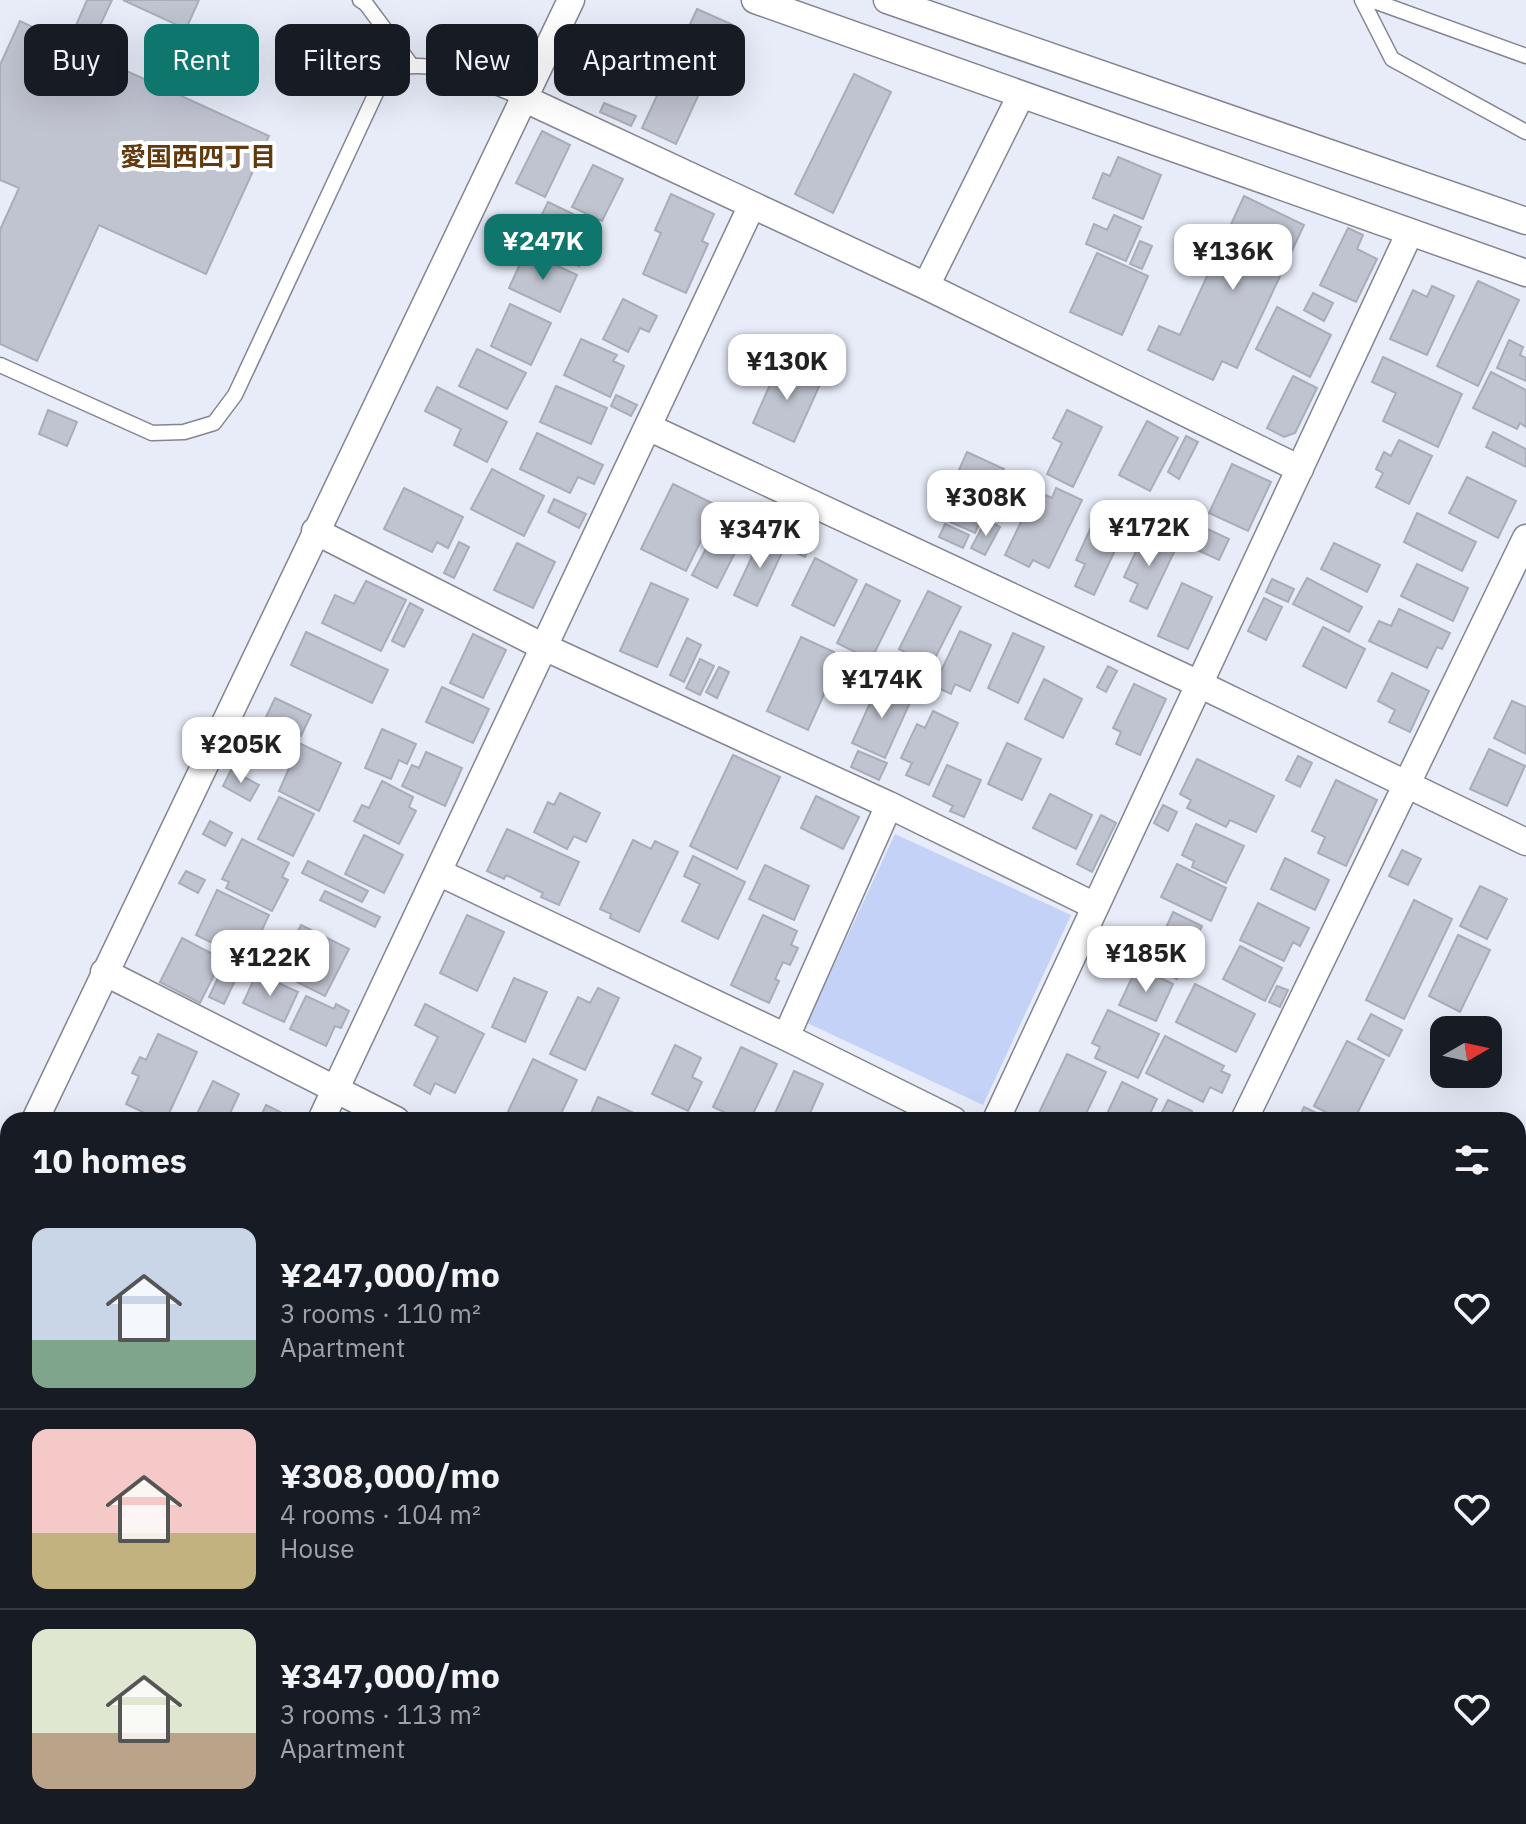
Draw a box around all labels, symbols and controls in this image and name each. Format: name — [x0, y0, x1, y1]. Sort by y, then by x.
chip: Buy — [24, 24, 128, 96]
chip: Rent — [144, 24, 259, 96]
chip: Filters — [275, 24, 410, 96]
chip: New — [426, 24, 538, 96]
chip: Apartment — [554, 24, 745, 96]
district label: 愛国西四丁目 — [120, 139, 276, 173]
pin: ¥247K — [487, 214, 599, 282]
text: ¥247K — [502, 223, 584, 257]
pin: ¥136K — [1177, 224, 1289, 292]
text: ¥136K — [1192, 233, 1274, 267]
pin: ¥130K — [731, 334, 843, 402]
text: ¥130K — [746, 343, 828, 377]
pin: ¥308K — [930, 470, 1042, 538]
text: ¥308K — [945, 479, 1027, 513]
pin: ¥172K — [1093, 500, 1205, 568]
pin: ¥347K — [704, 502, 816, 570]
text: ¥172K — [1108, 509, 1190, 543]
text: ¥347K — [719, 511, 801, 545]
pin: ¥174K — [826, 652, 938, 720]
text: ¥174K — [841, 661, 923, 695]
pin: ¥205K — [185, 717, 297, 785]
text: ¥205K — [200, 726, 282, 760]
pin: ¥185K — [1090, 926, 1202, 994]
pin: ¥122K — [214, 930, 326, 998]
text: ¥185K — [1105, 935, 1187, 969]
text: ¥122K — [229, 939, 311, 973]
north arrow — [1430, 1016, 1502, 1088]
map controls — [1430, 1016, 1502, 1088]
text: 10 homes — [32, 1138, 187, 1182]
icon: filters — [1450, 1138, 1494, 1182]
text: ¥247,000/mo — [280, 1252, 500, 1296]
icon: home — [96, 1260, 192, 1356]
icon: heart — [1450, 1286, 1494, 1330]
text: 3 rooms · 110 m² — [280, 1296, 481, 1330]
text: Apartment — [280, 1330, 405, 1364]
text: ¥308,000/mo — [280, 1453, 500, 1497]
icon: home — [96, 1461, 192, 1557]
icon: heart — [1450, 1487, 1494, 1531]
text: 4 rooms · 104 m² — [280, 1497, 481, 1531]
text: House — [280, 1531, 355, 1565]
text: ¥347,000/mo — [280, 1653, 500, 1697]
icon: home — [96, 1661, 192, 1757]
icon: heart — [1450, 1687, 1494, 1731]
text: 3 rooms · 113 m² — [280, 1697, 481, 1731]
text: Apartment — [280, 1731, 405, 1765]

